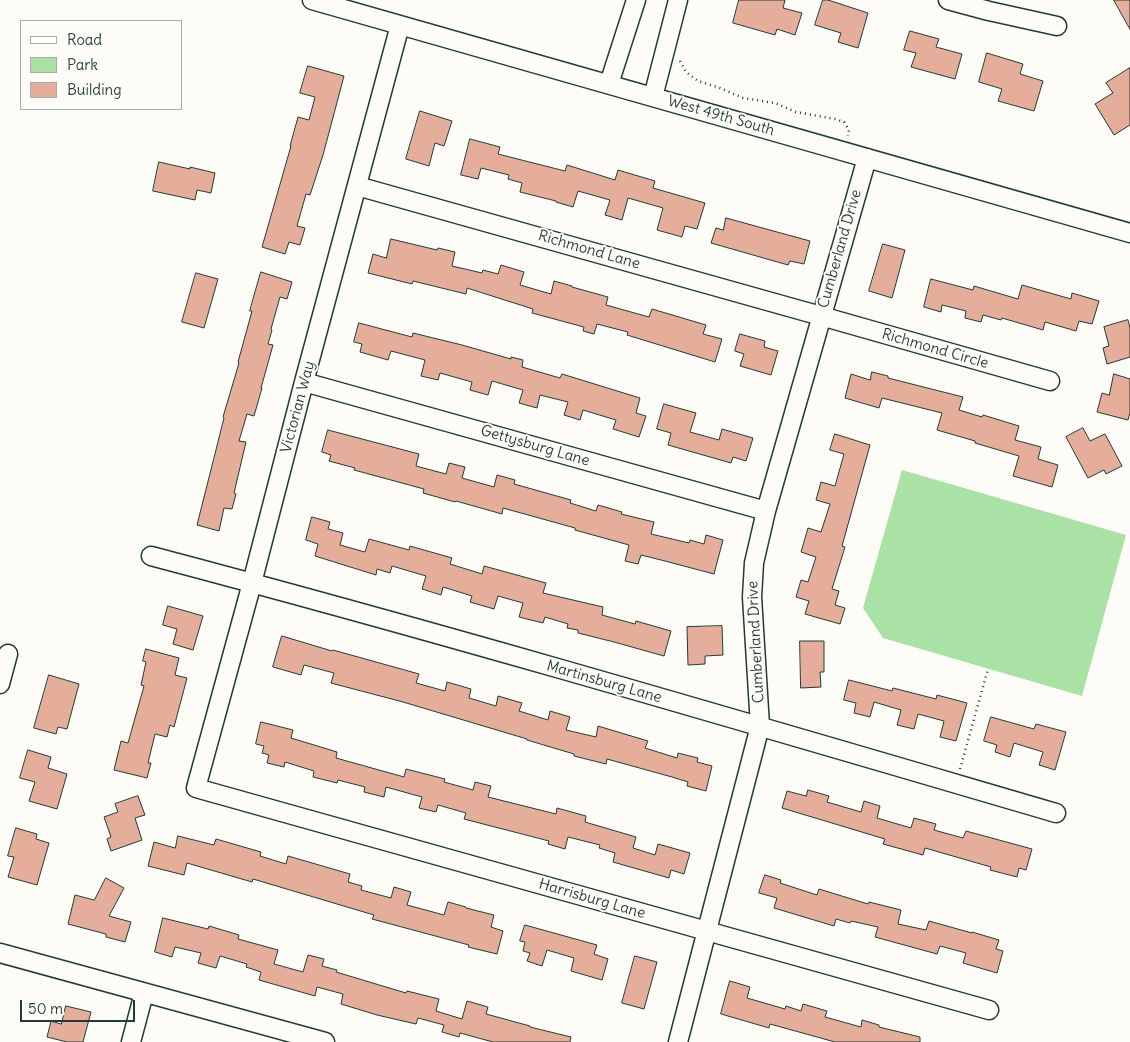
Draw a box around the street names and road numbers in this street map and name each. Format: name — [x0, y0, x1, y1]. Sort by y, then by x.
street label: West 49th South — [665, 92, 777, 140]
street label: Cumberland Drive — [814, 188, 866, 310]
street label: Richmond Lane — [536, 227, 642, 273]
street label: Richmond Circle — [880, 325, 990, 373]
street label: Victorian Way — [277, 359, 319, 455]
street label: Gettysburg Lane — [478, 422, 592, 470]
street label: Cumberland Drive — [744, 580, 768, 704]
street label: Martinsburg Lane — [544, 657, 664, 707]
street label: Harrisburg Lane — [537, 875, 647, 923]

